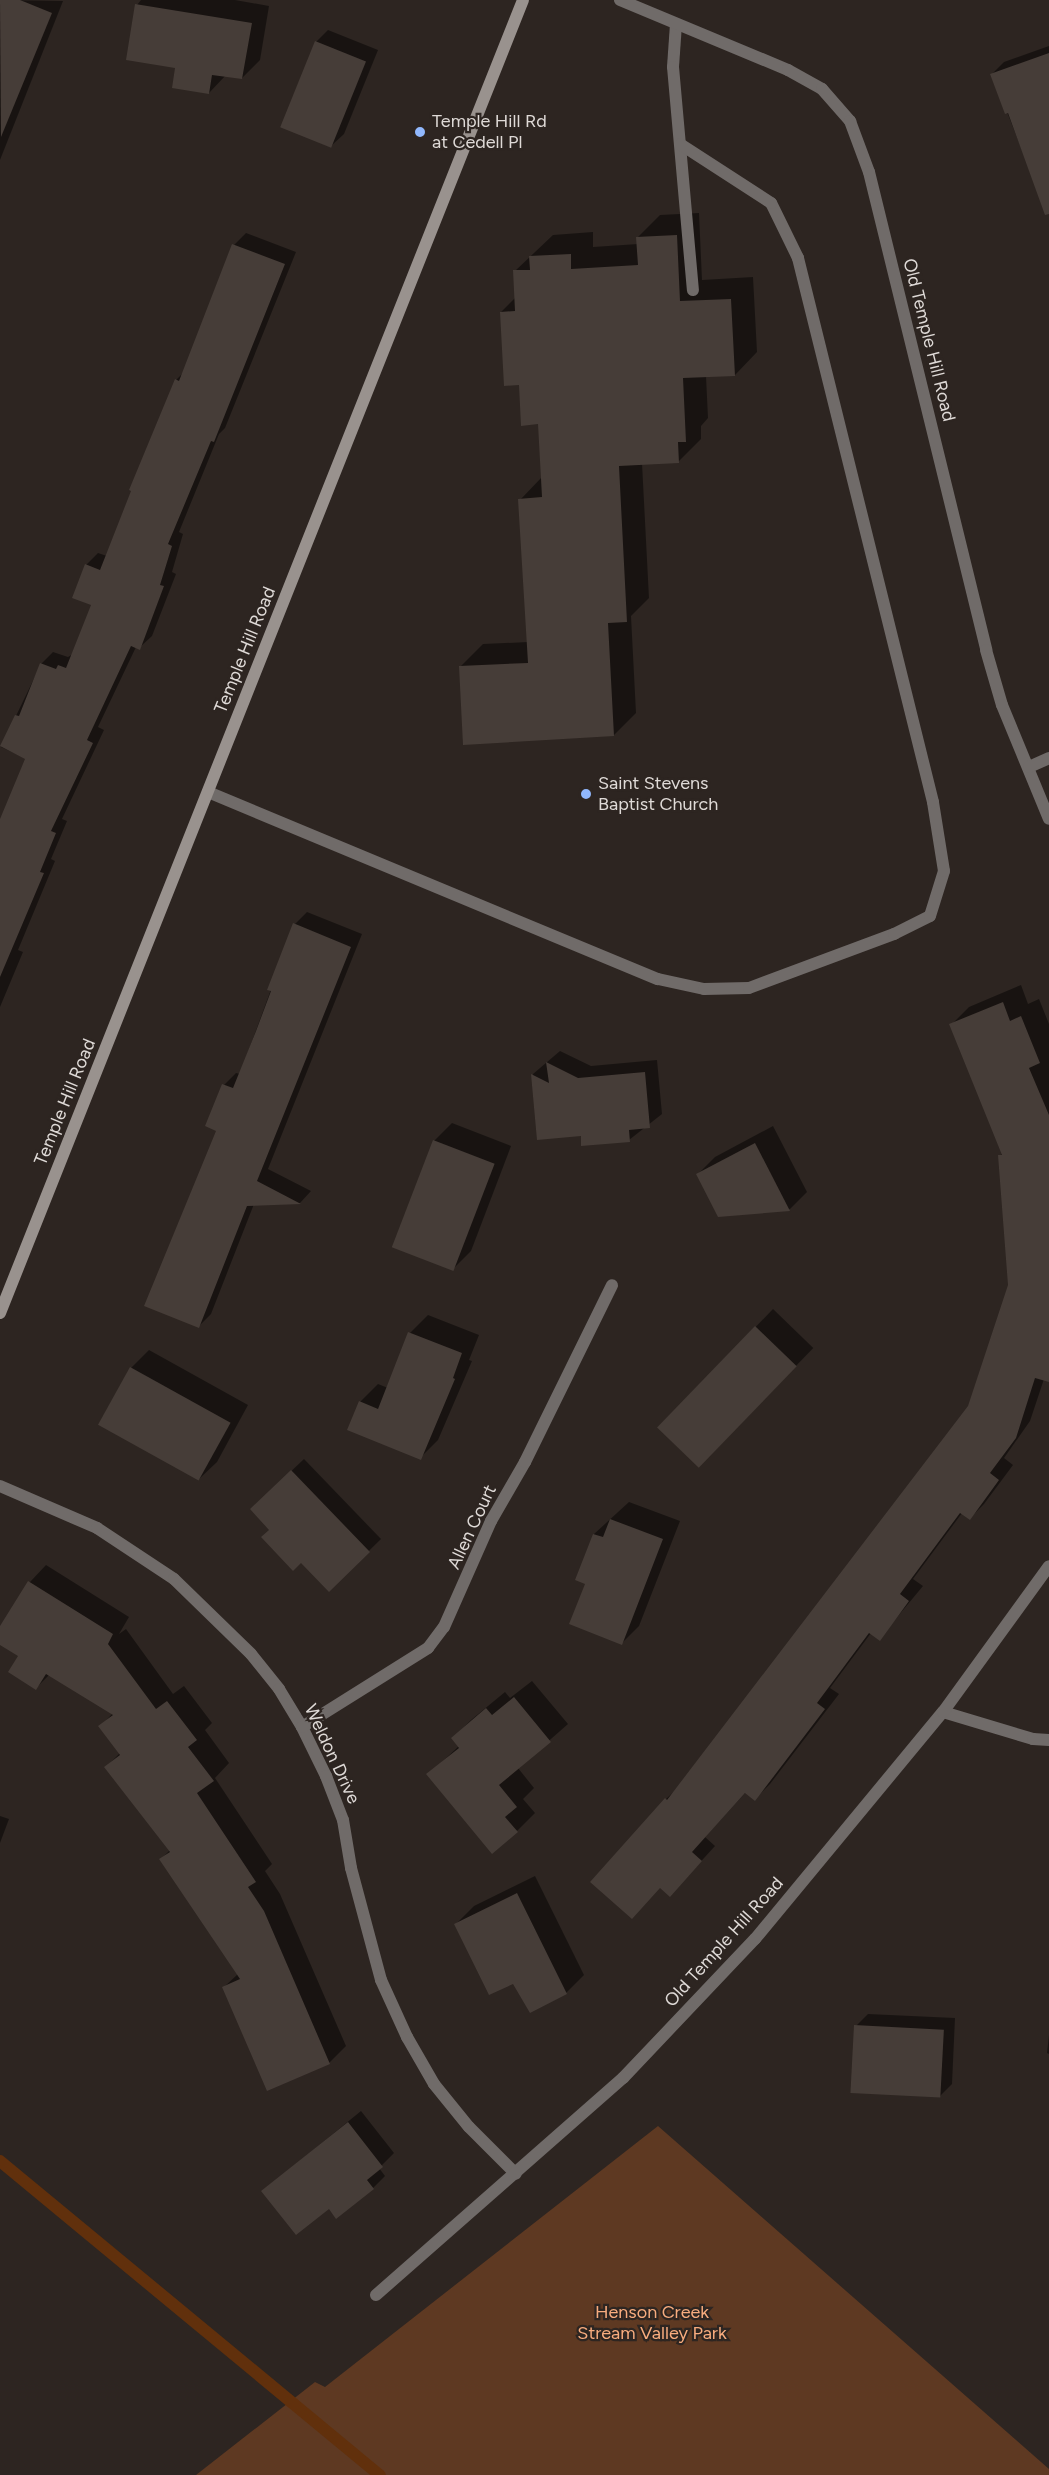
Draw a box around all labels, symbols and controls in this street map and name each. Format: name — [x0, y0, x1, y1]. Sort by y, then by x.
place label: Temple Hill Rd at Cedell Pl — [432, 111, 547, 154]
marker: Temple Hill Rd at Cedell Pl — [413, 125, 427, 139]
street label: Old Temple Hill Road — [898, 256, 960, 424]
street label: Temple Hill Road — [210, 584, 280, 716]
place label: Saint Stevens Baptist Church — [598, 773, 718, 816]
marker: Saint Stevens Baptist Church — [579, 787, 593, 801]
street label: Temple Hill Road — [30, 1036, 100, 1168]
street label: Allen Court — [443, 1481, 501, 1573]
street label: Weldon Drive — [300, 1701, 364, 1807]
street label: Old Temple Hill Road — [660, 1873, 788, 2011]
park label: Henson Creek Stream Valley Park — [577, 2302, 727, 2344]

